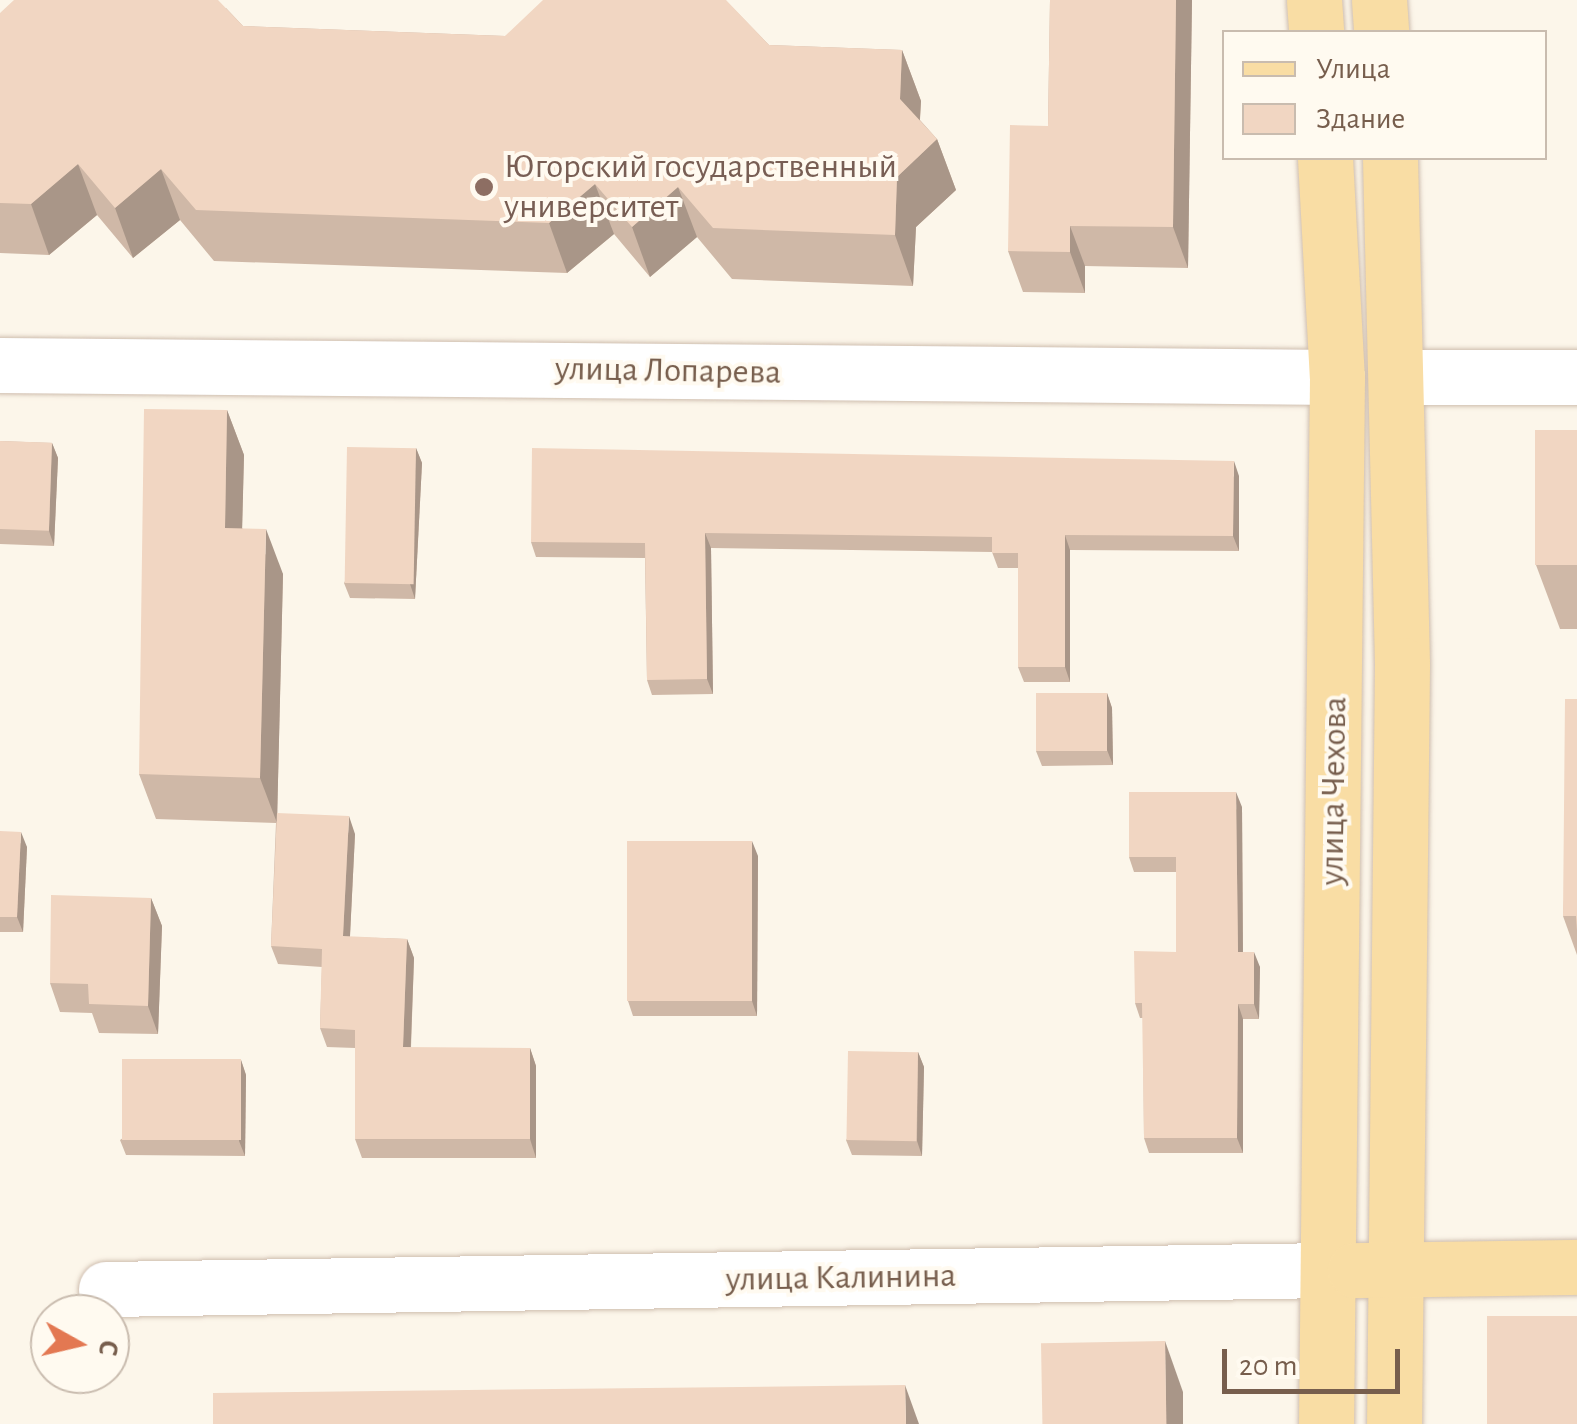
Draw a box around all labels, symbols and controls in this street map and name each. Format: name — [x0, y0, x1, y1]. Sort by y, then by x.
legend — [1222, 30, 1547, 160]
text: Улица — [1316, 54, 1391, 84]
text: Здание — [1316, 104, 1405, 134]
place label: Югорский государственный университет — [504, 146, 897, 228]
marker: Югорский государственный университет — [473, 176, 495, 198]
street label: улица Лопарева — [555, 348, 781, 394]
street label: улица Чехова — [1311, 696, 1357, 886]
street label: улица Калинина — [725, 1255, 957, 1301]
north arrow — [30, 1294, 130, 1394]
scale bar — [1227, 1329, 1404, 1391]
text: С — [93, 1338, 123, 1358]
text: 20 m — [1239, 1351, 1297, 1381]

